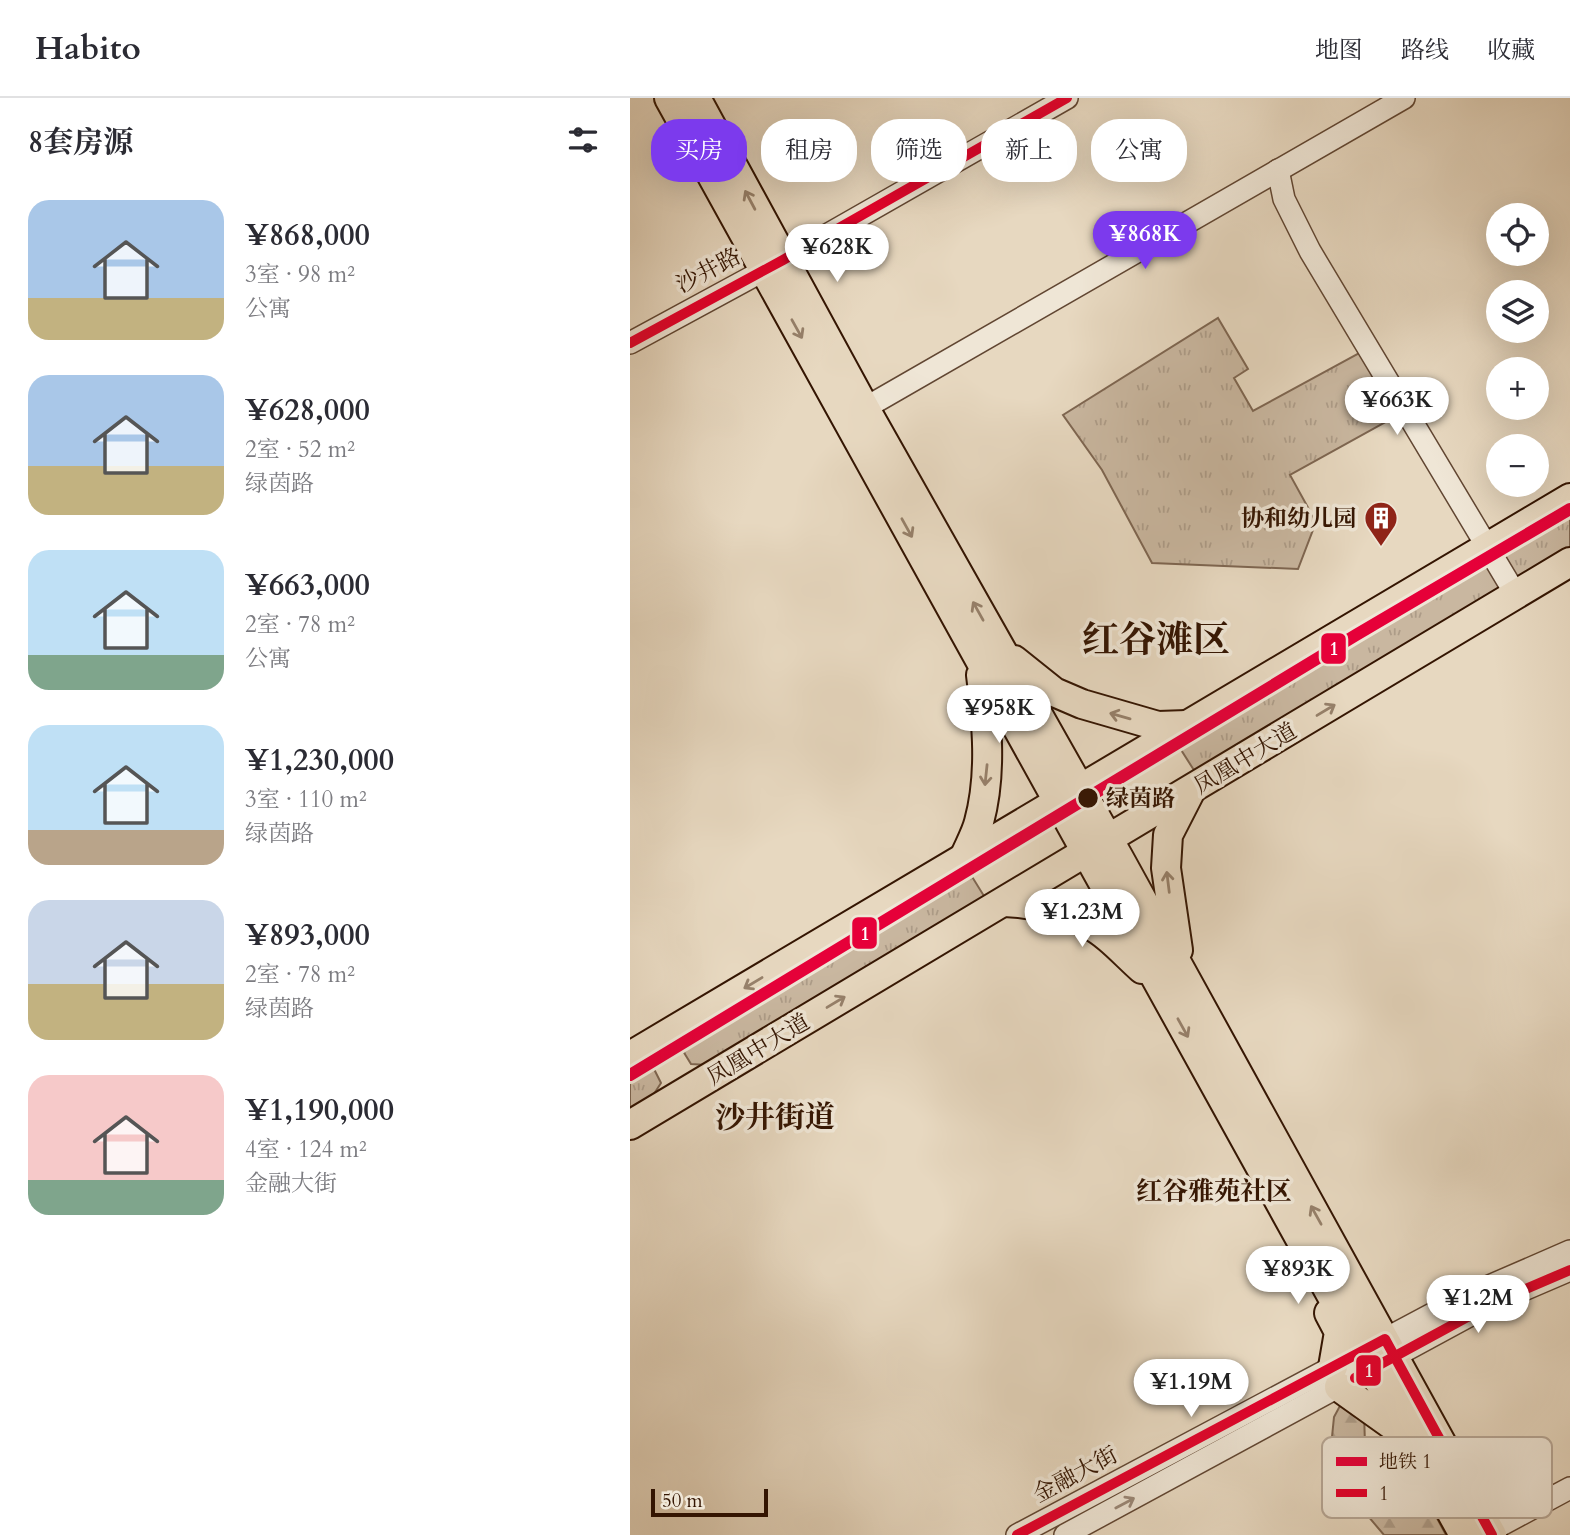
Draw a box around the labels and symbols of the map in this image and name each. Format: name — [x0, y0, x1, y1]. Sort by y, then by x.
one-way arrow — [743, 190, 757, 210]
pin: ¥868K — [1096, 212, 1194, 271]
pin: ¥628K — [788, 225, 886, 284]
street label: 沙井路 — [670, 241, 746, 300]
one-way arrow — [790, 319, 804, 339]
pin: ¥663K — [1348, 378, 1446, 437]
building icon: 协和幼儿园 — [1362, 499, 1400, 548]
place label: 协和幼儿园 — [1241, 503, 1356, 534]
one-way arrow — [900, 518, 914, 538]
one-way arrow — [971, 601, 985, 621]
district label: 红谷滩区 — [1082, 615, 1230, 665]
line badge: 1 — [1320, 632, 1347, 665]
text: 1 — [1329, 636, 1339, 662]
pin: ¥958K — [950, 686, 1048, 745]
one-way arrow — [1315, 702, 1335, 716]
one-way arrow — [1109, 708, 1131, 721]
street label: 凤凰中大道 — [1188, 716, 1303, 801]
one-way arrow — [979, 763, 992, 786]
place label: 绿茵路 — [1106, 783, 1175, 814]
marker: 绿茵路 — [1076, 786, 1100, 810]
one-way arrow — [1161, 871, 1174, 894]
pin: ¥1.23M — [1025, 890, 1139, 949]
line badge: 1 — [851, 916, 878, 950]
text: 1 — [860, 921, 870, 947]
one-way arrow — [744, 976, 764, 990]
one-way arrow — [826, 995, 846, 1009]
street label: 凤凰中大道 — [701, 1007, 816, 1092]
one-way arrow — [1176, 1017, 1190, 1037]
district label: 沙井街道 — [715, 1097, 835, 1138]
district label: 红谷雅苑社区 — [1136, 1174, 1292, 1209]
one-way arrow — [1309, 1206, 1323, 1226]
pin: ¥893K — [1249, 1246, 1347, 1306]
pin: ¥1.2M — [1429, 1276, 1527, 1335]
line badge: 1 — [1355, 1354, 1382, 1387]
text: 1 — [1364, 1358, 1374, 1384]
pin: ¥1.19M — [1134, 1360, 1248, 1419]
legend — [1322, 1437, 1552, 1518]
street label: 金融大街 — [1027, 1439, 1123, 1510]
text: 地铁 1 — [1379, 1449, 1432, 1475]
text: 1 — [1379, 1481, 1389, 1507]
scale bar — [651, 1486, 768, 1518]
one-way arrow — [1114, 1495, 1135, 1509]

